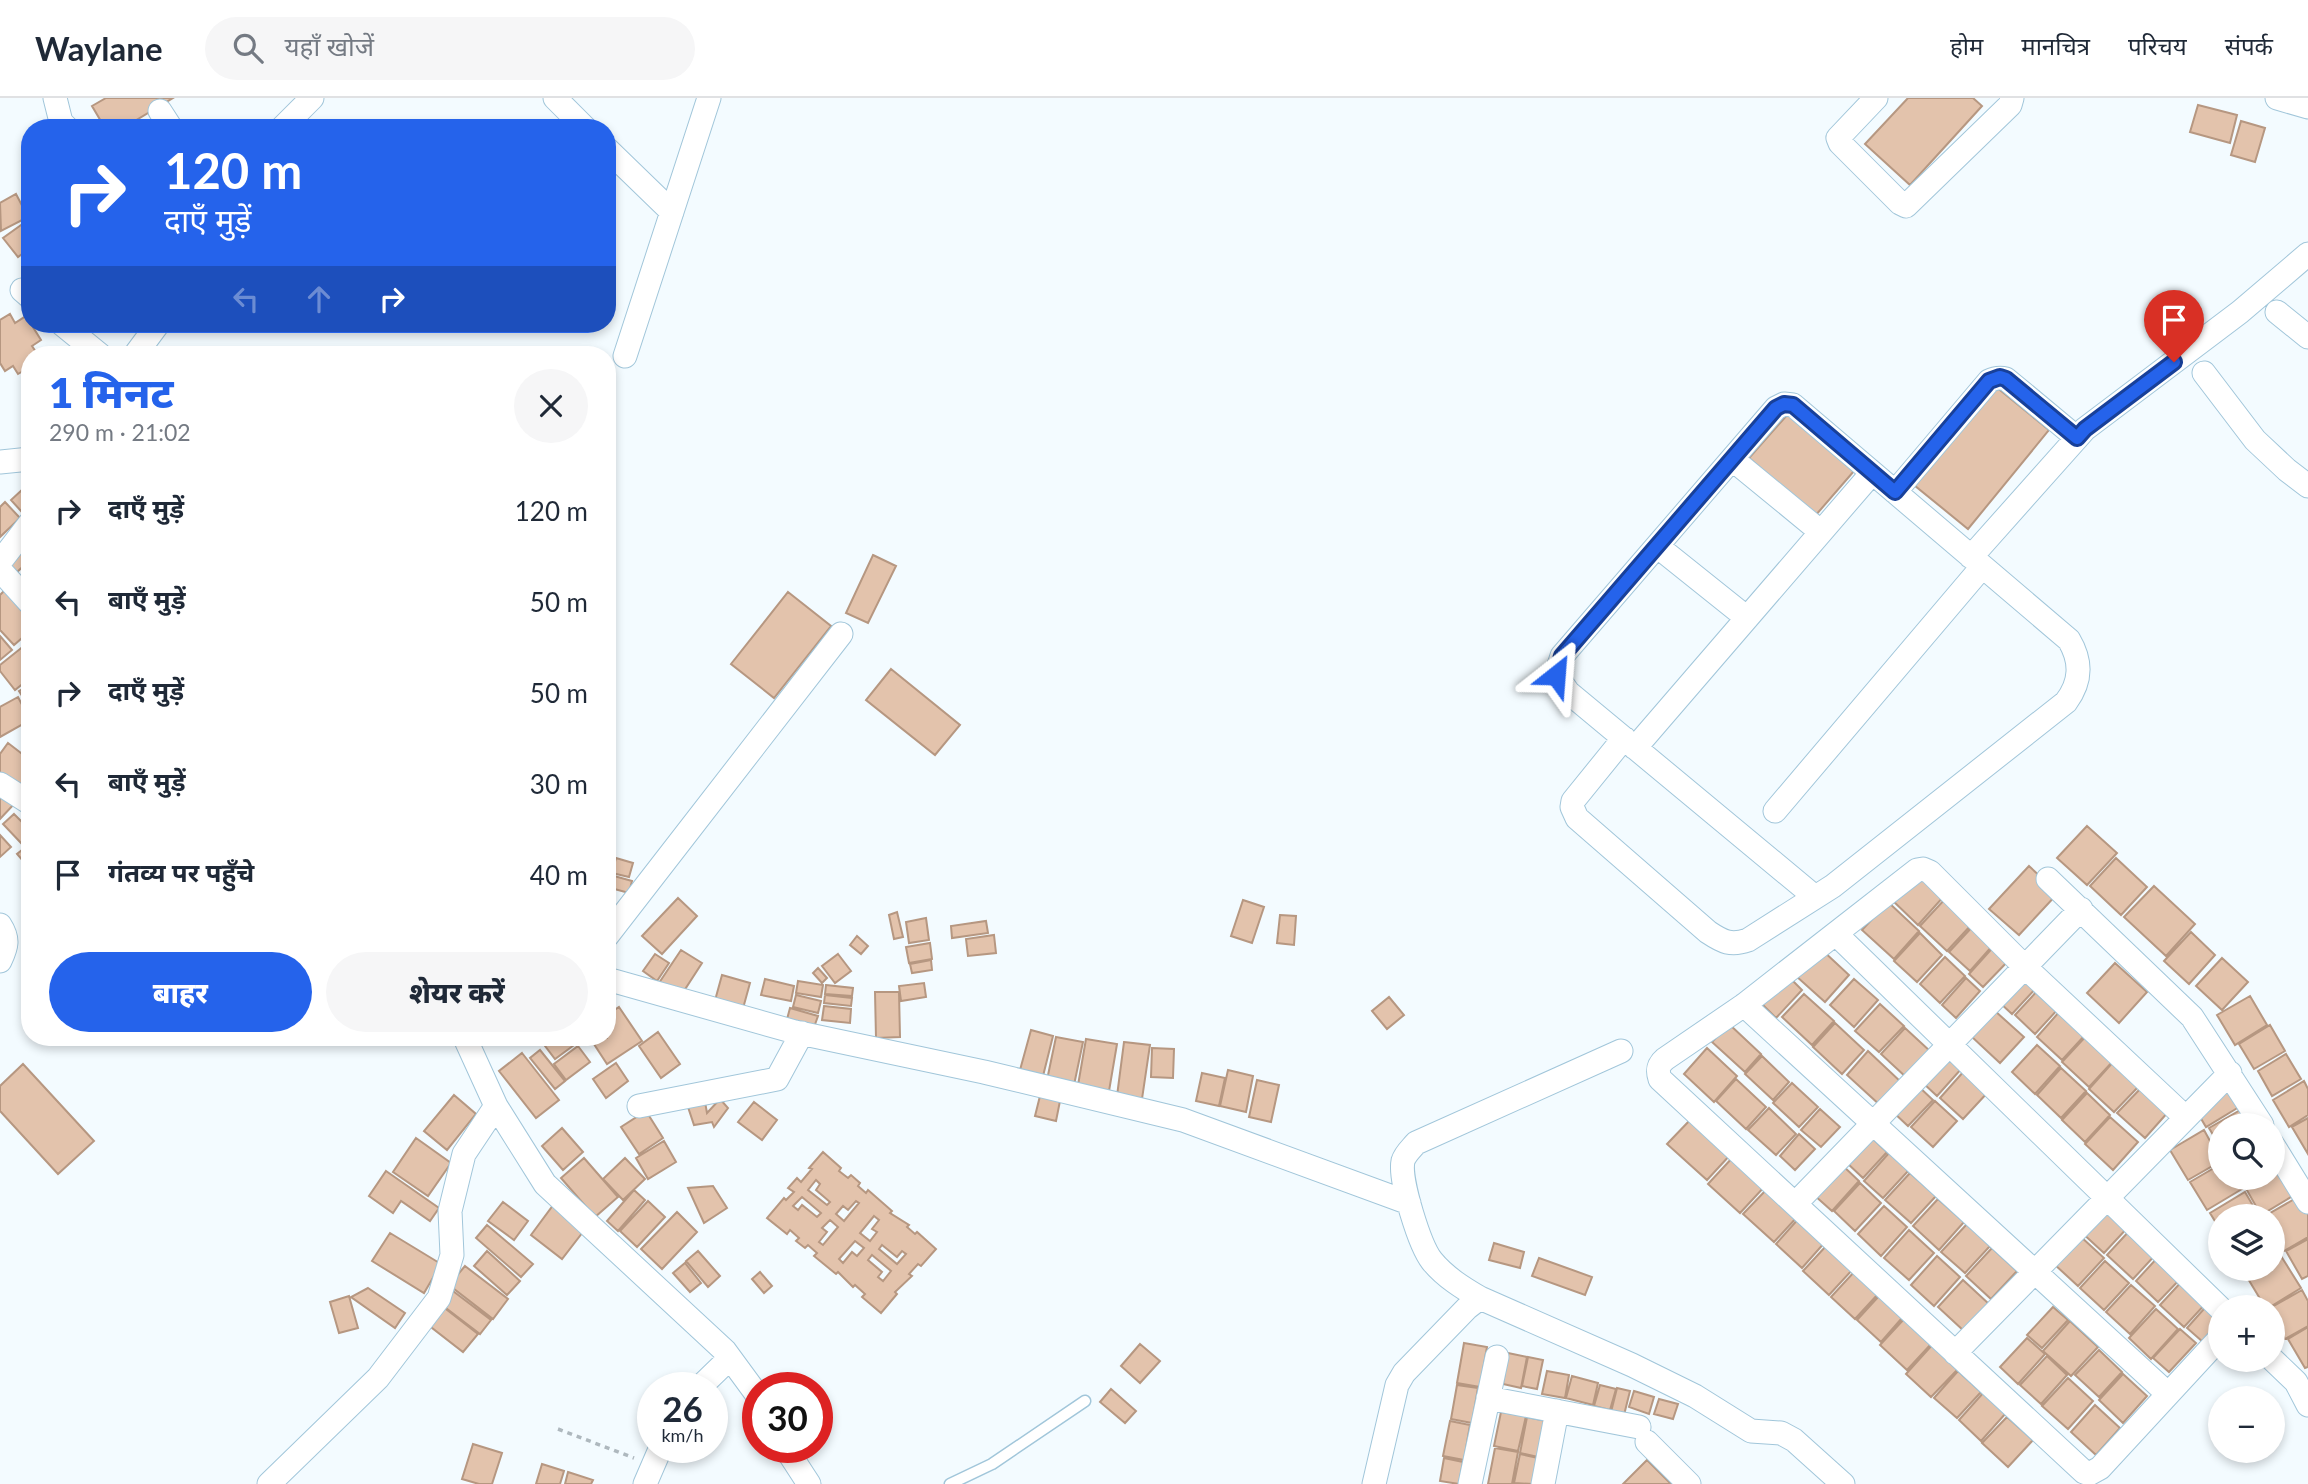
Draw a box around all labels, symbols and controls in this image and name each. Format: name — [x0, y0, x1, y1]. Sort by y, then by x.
search box — [205, 17, 695, 80]
text: Waylane — [35, 28, 163, 68]
icon: search — [229, 29, 267, 67]
text: यहाँ खोजें — [285, 30, 374, 62]
text: होम — [1950, 31, 1983, 60]
text: मानचित्र — [2021, 31, 2090, 60]
text: परिचय — [2128, 31, 2187, 60]
text: संपर्क — [2225, 31, 2273, 60]
text: 120 m — [164, 141, 302, 199]
icon: right — [49, 147, 140, 238]
text: दाएँ मुड़ें — [164, 200, 251, 239]
icon: left — [227, 280, 265, 318]
icon: ahead — [300, 280, 338, 318]
icon: right — [373, 280, 411, 318]
pin — [2144, 290, 2204, 362]
icon: arrive — [2155, 301, 2193, 339]
text: 1 मिनट — [49, 367, 174, 417]
button: close — [514, 369, 588, 443]
text: 290 m · 21:02 — [49, 418, 191, 446]
icon: right — [49, 492, 87, 530]
text: दाएँ मुड़ें — [108, 492, 184, 524]
text: 120 m — [515, 495, 588, 527]
icon: left — [49, 583, 87, 621]
text: बाएँ मुड़ें — [108, 583, 186, 615]
text: 50 m — [530, 586, 588, 618]
position arrow — [1519, 638, 1593, 712]
icon: right — [49, 674, 87, 712]
text: दाएँ मुड़ें — [108, 674, 184, 706]
text: 50 m — [530, 677, 588, 709]
icon: left — [49, 765, 87, 803]
text: बाएँ मुड़ें — [108, 765, 186, 797]
text: 30 m — [530, 768, 588, 800]
icon: arrive — [49, 856, 87, 894]
text: गंतव्य पर पहुँचे — [108, 856, 254, 888]
text: 40 m — [530, 859, 588, 891]
button: बाहर — [49, 952, 312, 1032]
button: शेयर करें — [326, 952, 588, 1032]
map controls — [2208, 1113, 2285, 1463]
button: search — [2208, 1113, 2285, 1190]
button: layers — [2208, 1204, 2285, 1281]
button: + — [2208, 1295, 2285, 1372]
speed limit sign: 30 — [742, 1372, 833, 1463]
button: − — [2208, 1386, 2285, 1463]
text: 26 — [662, 1387, 703, 1429]
text: km/h — [661, 1424, 704, 1446]

